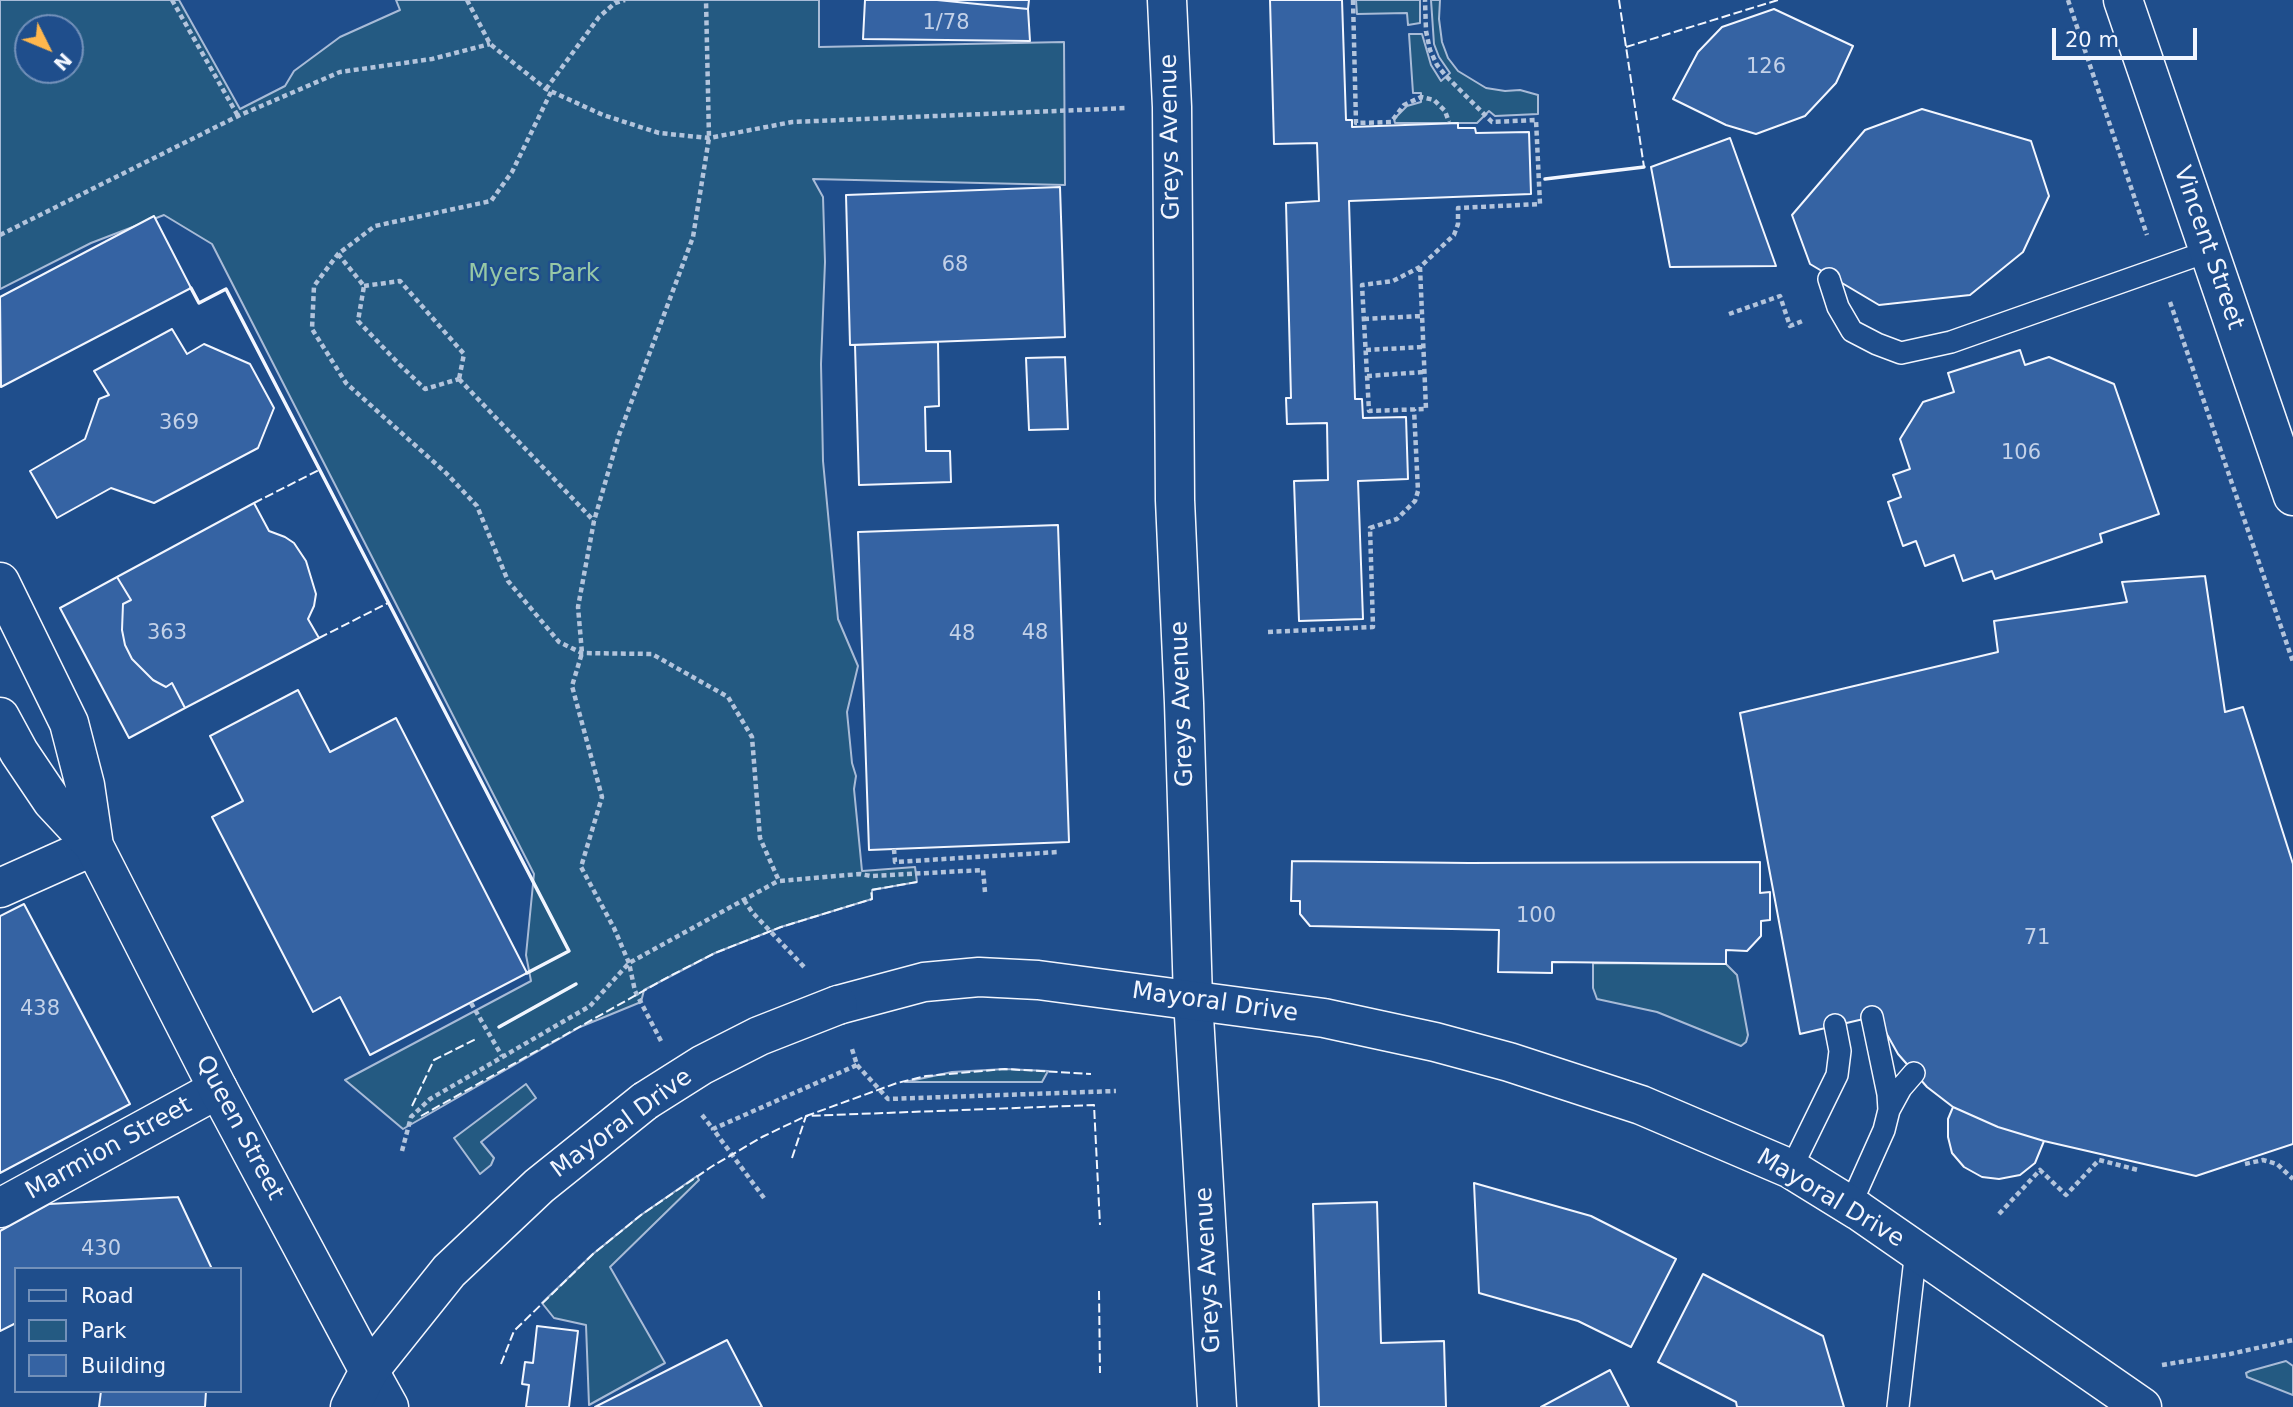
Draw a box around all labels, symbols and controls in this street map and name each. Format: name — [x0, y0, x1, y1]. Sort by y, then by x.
house number: 1/78 — [922, 11, 970, 37]
north arrow — [14, 14, 84, 84]
scale bar — [2055, 14, 2200, 58]
text: 20 m — [2065, 28, 2119, 52]
text: N — [49, 49, 76, 75]
street label: Greys Avenue — [1155, 54, 1187, 220]
house number: 126 — [1746, 55, 1786, 81]
street label: Vincent Street — [2167, 163, 2249, 333]
house number: 68 — [942, 253, 968, 279]
park label: Myers Park — [468, 261, 600, 289]
house number: 369 — [159, 411, 199, 437]
house number: 106 — [2001, 441, 2041, 467]
street label: Greys Avenue — [1166, 620, 1200, 788]
house number: 363 — [147, 621, 187, 647]
house number: 48 — [1022, 621, 1048, 647]
house number: 48 — [949, 622, 975, 648]
house number: 100 — [1516, 904, 1556, 930]
house number: 71 — [2024, 926, 2050, 952]
street label: Mayoral Drive — [1130, 977, 1300, 1029]
house number: 438 — [20, 997, 60, 1023]
street label: Queen Street — [189, 1051, 289, 1205]
street label: Mayoral Drive — [546, 1063, 698, 1185]
street label: Marmion Street — [21, 1091, 197, 1207]
street label: Mayoral Drive — [1751, 1144, 1909, 1254]
street label: Greys Avenue — [1190, 1186, 1228, 1354]
house number: 430 — [81, 1237, 121, 1263]
legend — [14, 1267, 242, 1393]
text: Road — [81, 1284, 134, 1308]
text: Park — [81, 1319, 126, 1343]
text: Building — [81, 1354, 166, 1378]

